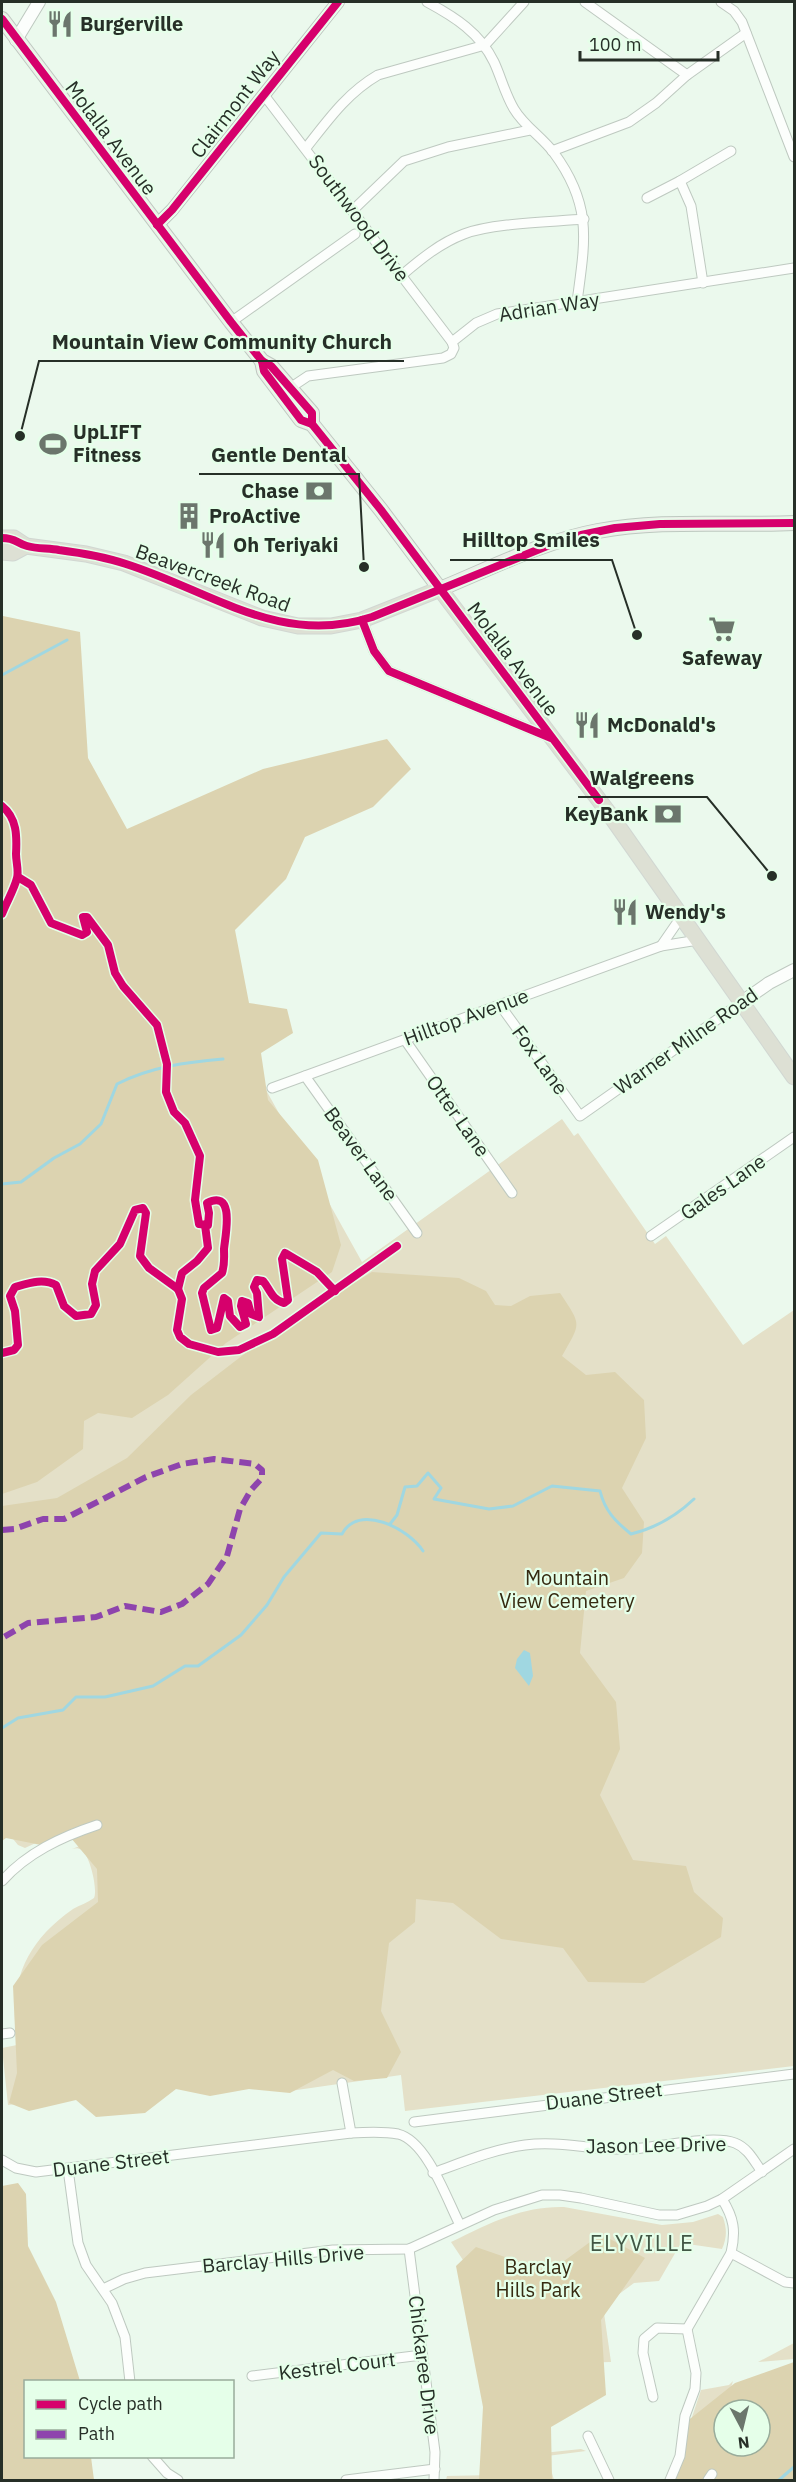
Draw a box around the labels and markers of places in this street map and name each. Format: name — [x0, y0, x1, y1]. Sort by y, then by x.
restaurant icon: Burgerville — [45, 9, 75, 39]
place label: Burgerville — [80, 10, 183, 37]
callout: Mountain View Community Church — [39, 322, 404, 361]
place label: UpLIFT Fitness — [73, 418, 142, 468]
sports icon: UpLIFT Fitness — [38, 429, 68, 459]
callout: Gentle Dental — [199, 435, 359, 474]
bank icon: Chase — [304, 476, 334, 506]
place label: Chase — [241, 477, 299, 504]
building icon: ProActive — [174, 501, 204, 531]
place label: ProActive — [209, 502, 300, 529]
callout: Hilltop Smiles — [450, 521, 612, 560]
restaurant icon: Oh Teriyaki — [198, 530, 228, 560]
place label: Oh Teriyaki — [233, 531, 338, 558]
supermarket icon: Safeway — [707, 614, 737, 644]
place label: Safeway — [682, 644, 763, 671]
restaurant icon: McDonald's — [572, 710, 602, 740]
place label: McDonald's — [607, 711, 716, 738]
callout: Walgreens — [578, 758, 707, 797]
bank icon: KeyBank — [653, 799, 683, 829]
place label: KeyBank — [565, 800, 648, 827]
restaurant icon: Wendy's — [610, 897, 640, 927]
place label: Wendy's — [645, 898, 726, 925]

